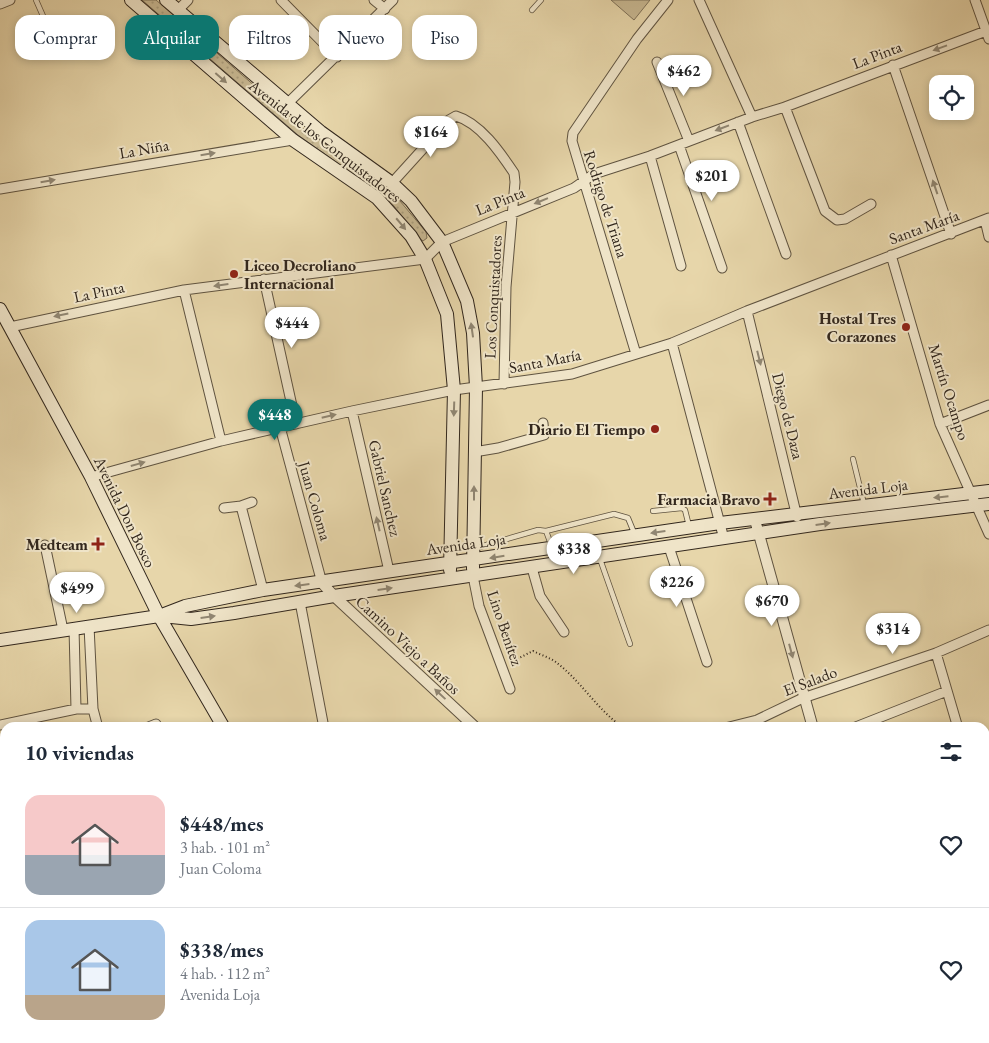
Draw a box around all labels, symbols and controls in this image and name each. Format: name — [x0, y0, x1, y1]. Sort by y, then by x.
chip: Comprar — [15, 15, 115, 60]
chip: Alquilar — [125, 15, 219, 60]
chip: Filtros — [229, 15, 309, 60]
chip: Nuevo — [319, 15, 402, 60]
chip: Piso — [412, 15, 477, 60]
street label: La Pinta — [849, 36, 905, 74]
one-way arrow — [933, 44, 947, 52]
pin: $462 — [654, 54, 714, 97]
text: $462 — [668, 60, 700, 81]
one-way arrow — [214, 72, 227, 83]
street label: Avenida de los Conquistadores — [244, 74, 406, 207]
map controls — [929, 75, 974, 120]
button: locate — [929, 75, 974, 120]
pin: $164 — [401, 116, 461, 158]
text: $164 — [415, 121, 447, 142]
one-way arrow — [714, 124, 729, 132]
street label: La Niña — [117, 134, 171, 164]
street label: Rodrigo de Triana — [579, 148, 633, 261]
one-way arrow — [201, 149, 217, 157]
pin: $201 — [682, 160, 742, 202]
text: $201 — [696, 165, 728, 186]
one-way arrow — [40, 176, 56, 184]
one-way arrow — [931, 180, 938, 195]
street label: La Pinta — [472, 181, 528, 220]
one-way arrow — [533, 197, 548, 205]
street label: Santa María — [886, 204, 962, 249]
one-way arrow — [395, 217, 406, 230]
street label: Los Conquistadores — [479, 235, 507, 359]
place label: Liceo Decroliano Internacional — [244, 255, 356, 294]
marker: Liceo Decroliano Internacional — [228, 268, 240, 280]
street label: La Pinta — [72, 276, 127, 308]
one-way arrow — [213, 281, 229, 289]
pin: $444 — [262, 306, 322, 349]
place label: Hostal Tres Corazones — [819, 308, 896, 347]
one-way arrow — [53, 312, 69, 320]
text: $444 — [276, 312, 308, 333]
marker: Hostal Tres Corazones — [900, 321, 912, 333]
one-way arrow — [468, 322, 476, 338]
street label: Martín Ocampo — [924, 341, 974, 443]
street label: Santa María — [507, 344, 583, 378]
one-way arrow — [755, 351, 763, 366]
street label: Diego de Daza — [767, 371, 809, 462]
pin: $448 — [245, 398, 305, 441]
one-way arrow — [449, 401, 457, 417]
text: $448 — [259, 404, 291, 425]
one-way arrow — [322, 412, 337, 420]
place label: Diario El Tiempo — [528, 419, 645, 440]
marker: Diario El Tiempo — [649, 423, 661, 435]
street label: Gabriel Sanchez — [364, 438, 406, 538]
street label: Avenida Don Bosco — [89, 452, 161, 571]
street label: Juan Coloma — [293, 457, 336, 544]
one-way arrow — [130, 460, 145, 468]
street label: Avenida Loja — [826, 474, 910, 504]
one-way arrow — [470, 484, 478, 500]
place label: Farmacia Bravo — [657, 489, 760, 510]
marker: Farmacia Bravo — [764, 493, 776, 505]
one-way arrow — [932, 493, 948, 501]
one-way arrow — [374, 516, 382, 531]
one-way arrow — [815, 520, 831, 528]
street label: Avenida Loja — [424, 528, 508, 560]
one-way arrow — [650, 528, 666, 536]
pin: $338 — [544, 532, 604, 575]
place label: Medteam — [26, 534, 88, 555]
marker: Medteam — [92, 538, 104, 550]
text: $338 — [558, 538, 590, 559]
one-way arrow — [489, 553, 505, 561]
pin: $226 — [647, 566, 707, 608]
text: $226 — [661, 571, 693, 592]
pin: $499 — [47, 572, 107, 614]
text: $499 — [61, 577, 93, 598]
one-way arrow — [294, 581, 310, 589]
pin: $670 — [742, 584, 802, 627]
one-way arrow — [378, 585, 394, 593]
street label: Lino Benítez — [482, 588, 528, 668]
text: $670 — [756, 590, 788, 611]
street label: Camino Viejo a Baños — [351, 591, 465, 699]
pin: $314 — [863, 612, 923, 655]
one-way arrow — [200, 613, 216, 621]
text: $314 — [877, 618, 909, 639]
one-way arrow — [787, 643, 795, 659]
street label: El Salado — [780, 661, 840, 701]
one-way arrow — [434, 688, 446, 700]
icon: filters — [937, 738, 965, 766]
text: 10 viviendas — [25, 739, 134, 766]
text: $448/mes — [180, 810, 264, 837]
icon: home — [65, 815, 125, 875]
icon: heart — [937, 831, 965, 859]
text: 3 hab. · 101 m² — [180, 837, 270, 858]
text: Juan Coloma — [180, 858, 262, 879]
text: $338/mes — [180, 936, 264, 963]
icon: home — [65, 940, 125, 1000]
icon: heart — [937, 956, 965, 984]
text: 4 hab. · 112 m² — [180, 963, 270, 984]
text: Avenida Loja — [180, 984, 260, 1005]

